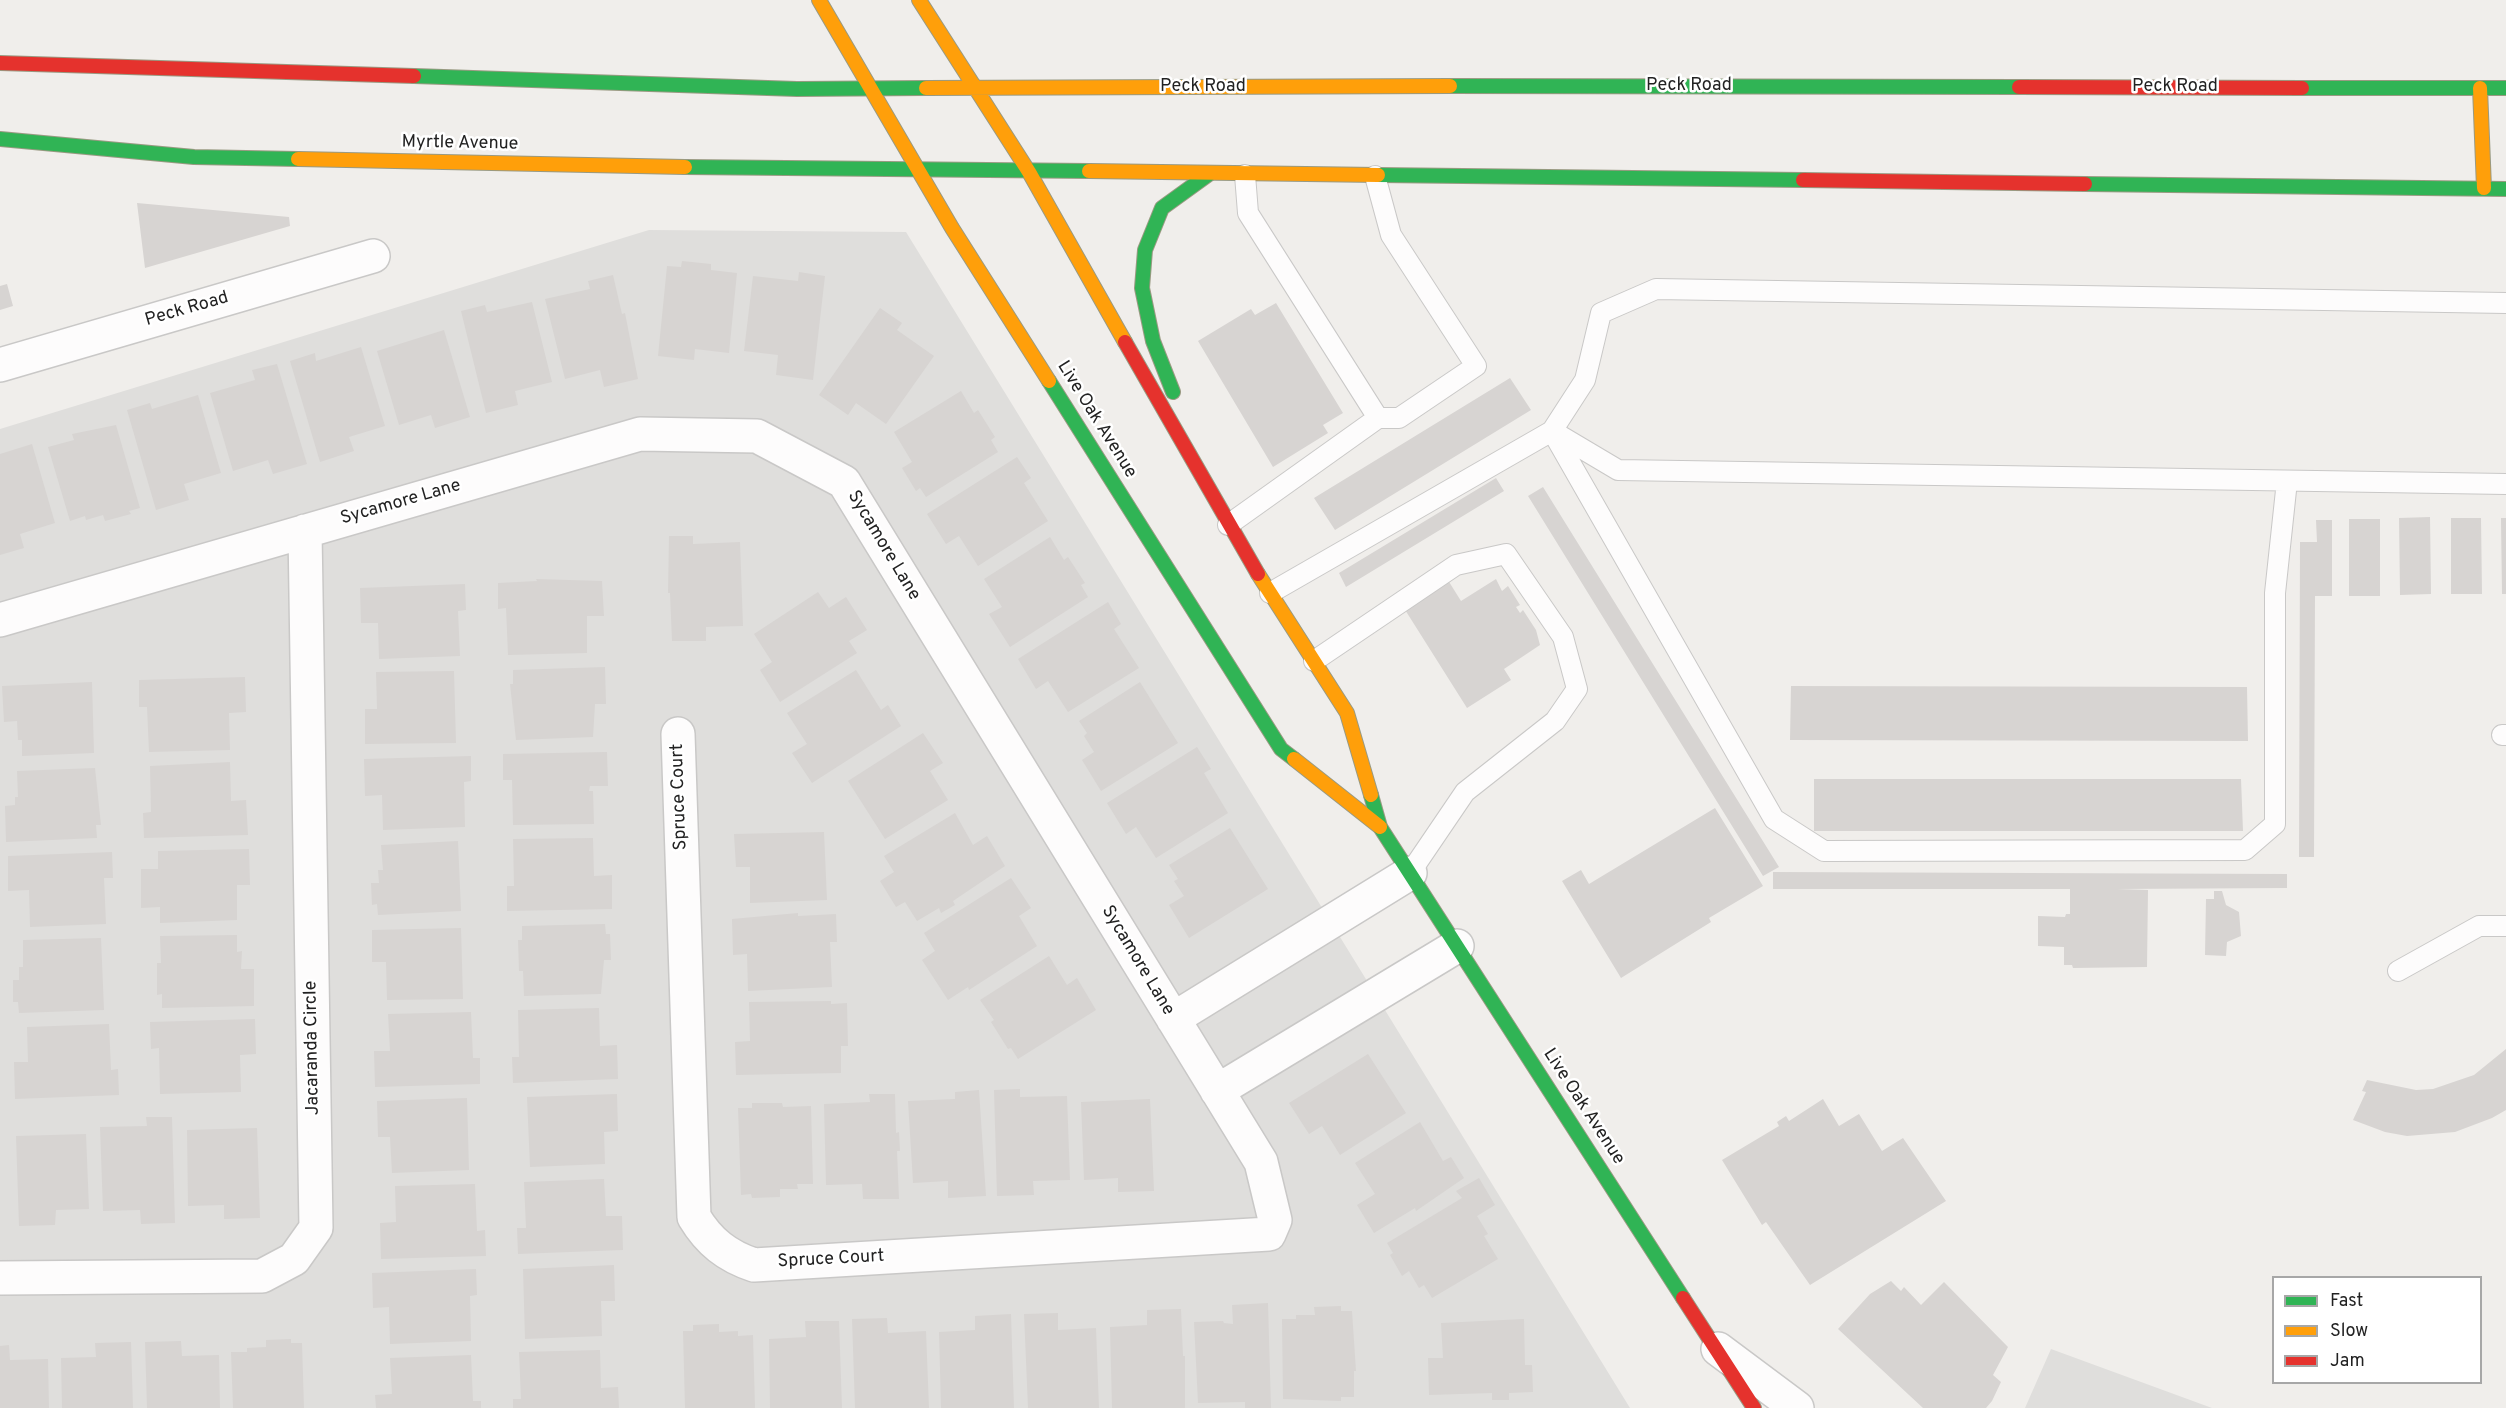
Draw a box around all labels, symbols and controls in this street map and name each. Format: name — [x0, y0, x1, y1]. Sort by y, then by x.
street label: Peck Road — [1646, 75, 1732, 97]
street label: Peck Road — [1160, 76, 1246, 98]
street label: Peck Road — [2132, 76, 2218, 98]
street label: Myrtle Avenue — [401, 132, 519, 156]
street label: Peck Road — [143, 288, 231, 332]
street label: Live Oak Avenue — [1051, 357, 1141, 483]
street label: Sycamore Lane — [338, 476, 464, 530]
street label: Sycamore Lane — [842, 487, 924, 605]
street label: Spruce Court — [667, 743, 693, 851]
street label: Sycamore Lane — [1096, 902, 1178, 1020]
street label: Jacaranda Circle — [301, 980, 325, 1116]
street label: Live Oak Avenue — [1537, 1045, 1629, 1169]
street label: Spruce Court — [777, 1246, 885, 1274]
legend — [2272, 1276, 2482, 1384]
text: Fast — [2330, 1290, 2363, 1313]
text: Slow — [2330, 1320, 2368, 1343]
text: Jam — [2330, 1350, 2365, 1373]

